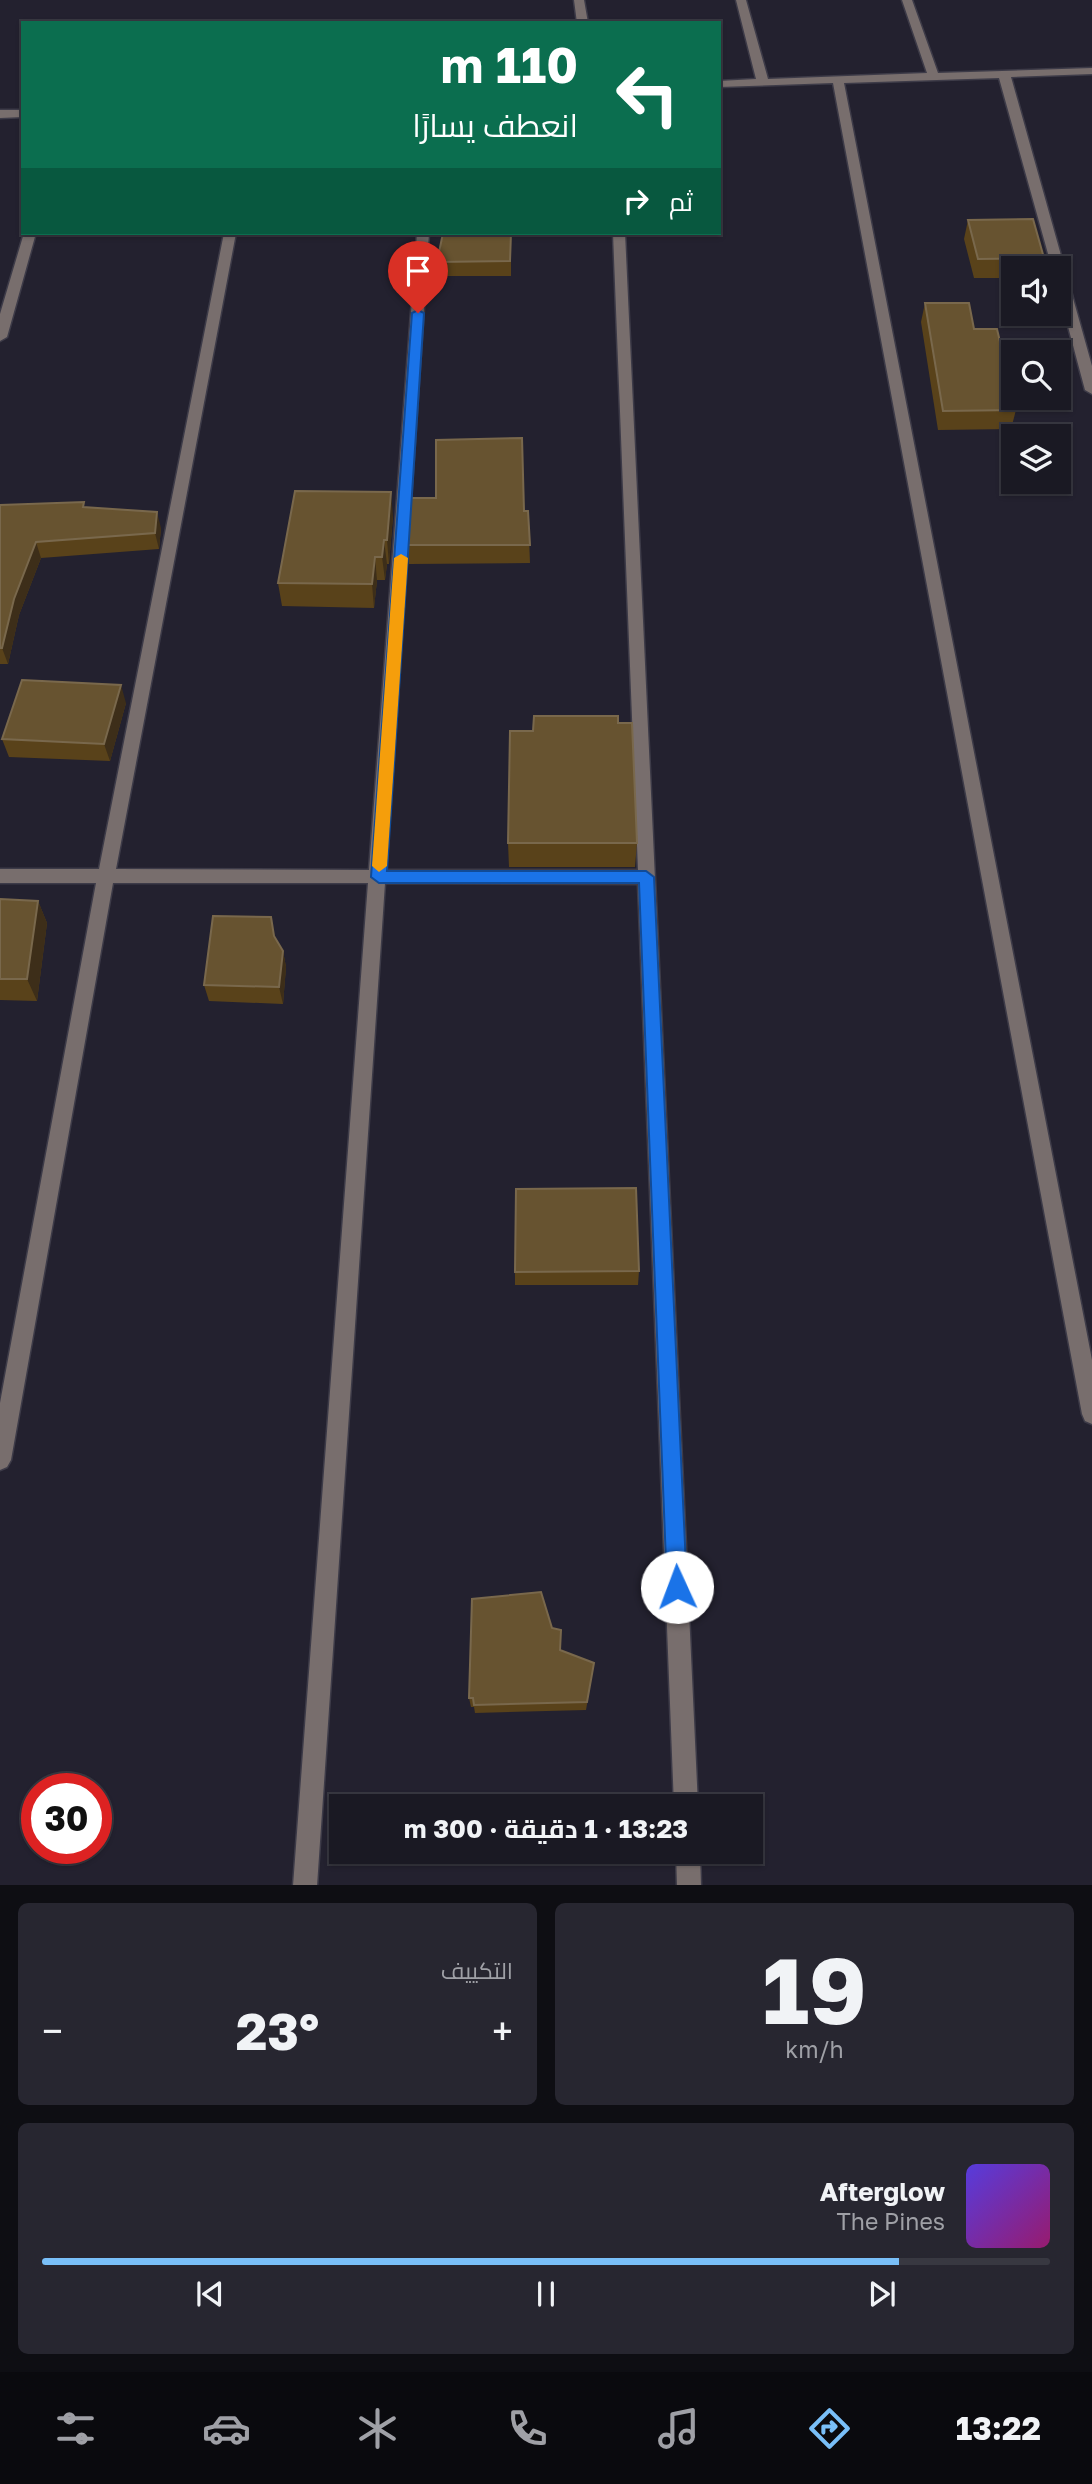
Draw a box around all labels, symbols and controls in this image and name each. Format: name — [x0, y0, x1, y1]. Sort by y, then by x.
text: 110 m — [441, 35, 578, 94]
icon: left — [602, 49, 693, 140]
text: انعطف يسارًا — [412, 106, 578, 144]
icon: right — [617, 182, 655, 220]
text: ثم — [669, 186, 693, 217]
pin — [388, 241, 448, 313]
icon: arrive — [399, 252, 437, 290]
map controls — [1001, 256, 1071, 494]
button: sound — [1001, 256, 1071, 326]
button: search — [1001, 340, 1071, 410]
button: layers — [1001, 424, 1071, 494]
position arrow — [640, 1550, 714, 1624]
speed limit sign: 30 — [21, 1773, 112, 1864]
text: 13:23 · 1 دقيقة · 300 m — [404, 1813, 688, 1844]
text: 19 — [762, 1935, 867, 2044]
text: التكييف — [441, 1956, 513, 1984]
text: 23° — [236, 1999, 319, 2061]
text: − — [42, 2008, 63, 2053]
text: + — [492, 2008, 513, 2053]
text: km/h — [785, 2035, 844, 2063]
text: Afterglow — [820, 2176, 945, 2207]
text: The Pines — [837, 2207, 945, 2235]
icon: previous — [191, 2275, 229, 2313]
icon: pause — [527, 2275, 565, 2313]
icon: next — [863, 2275, 901, 2313]
icon: filters — [51, 2404, 100, 2453]
icon: car — [202, 2404, 251, 2453]
icon: climate — [353, 2404, 402, 2453]
icon: phone — [503, 2404, 552, 2453]
icon: music — [654, 2404, 703, 2453]
icon: directions — [805, 2404, 854, 2453]
text: 13:22 — [956, 2409, 1041, 2447]

